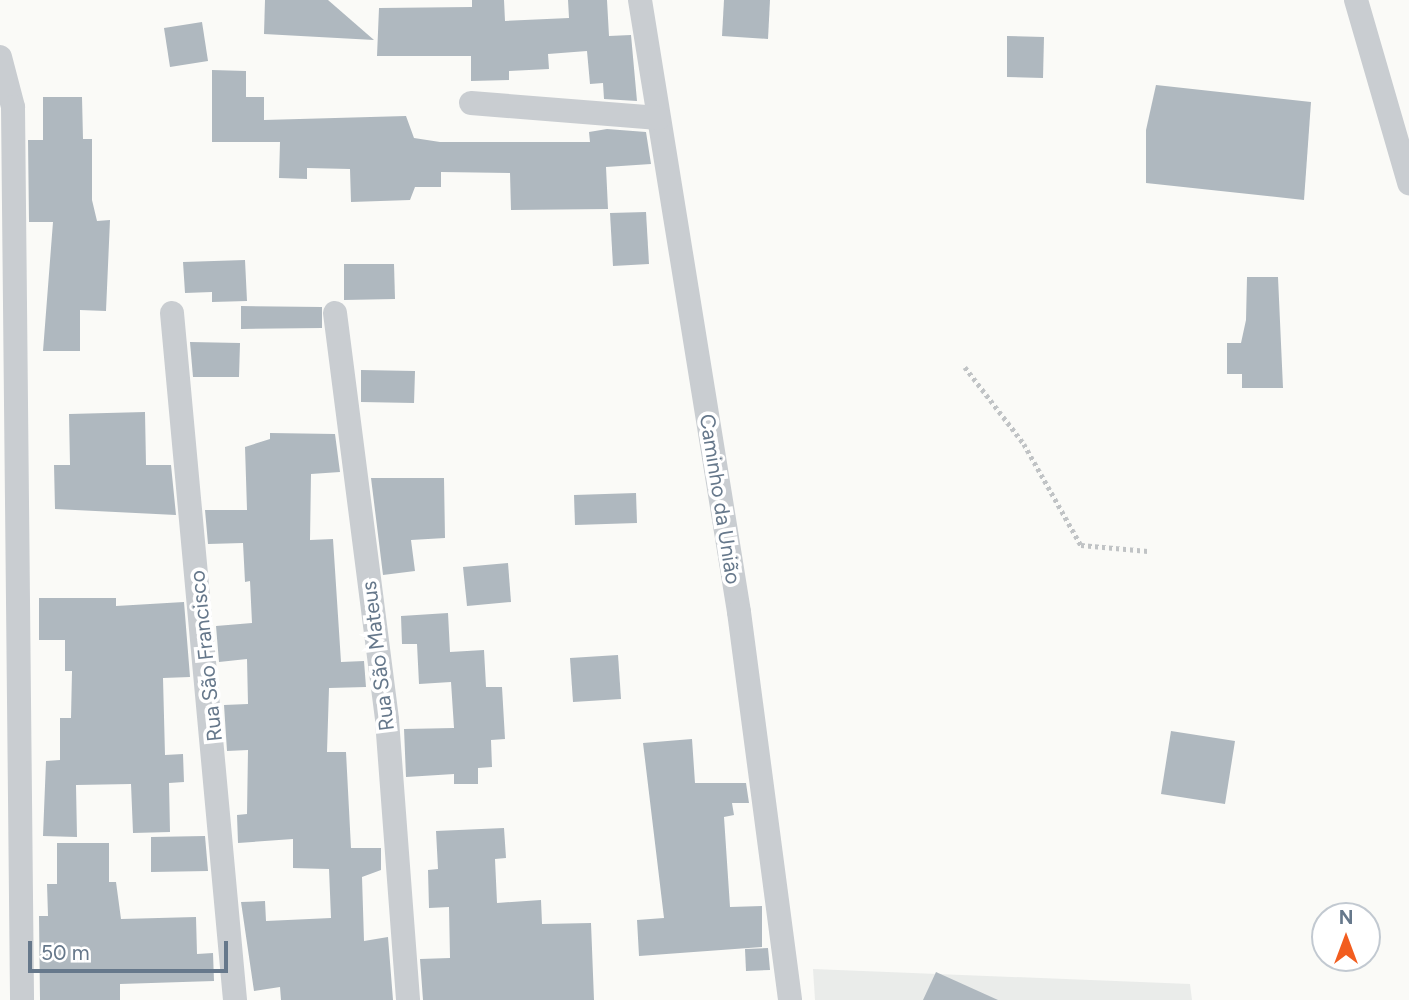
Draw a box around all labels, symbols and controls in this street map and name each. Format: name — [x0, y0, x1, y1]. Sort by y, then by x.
street label: Caminho da União — [694, 412, 746, 586]
street label: Rua São Francisco — [184, 569, 228, 743]
street label: Rua São Mateus — [356, 580, 400, 732]
north arrow — [1311, 902, 1381, 972]
text: N — [1339, 906, 1353, 929]
scale bar — [32, 926, 231, 970]
text: 50 m — [41, 940, 90, 965]

